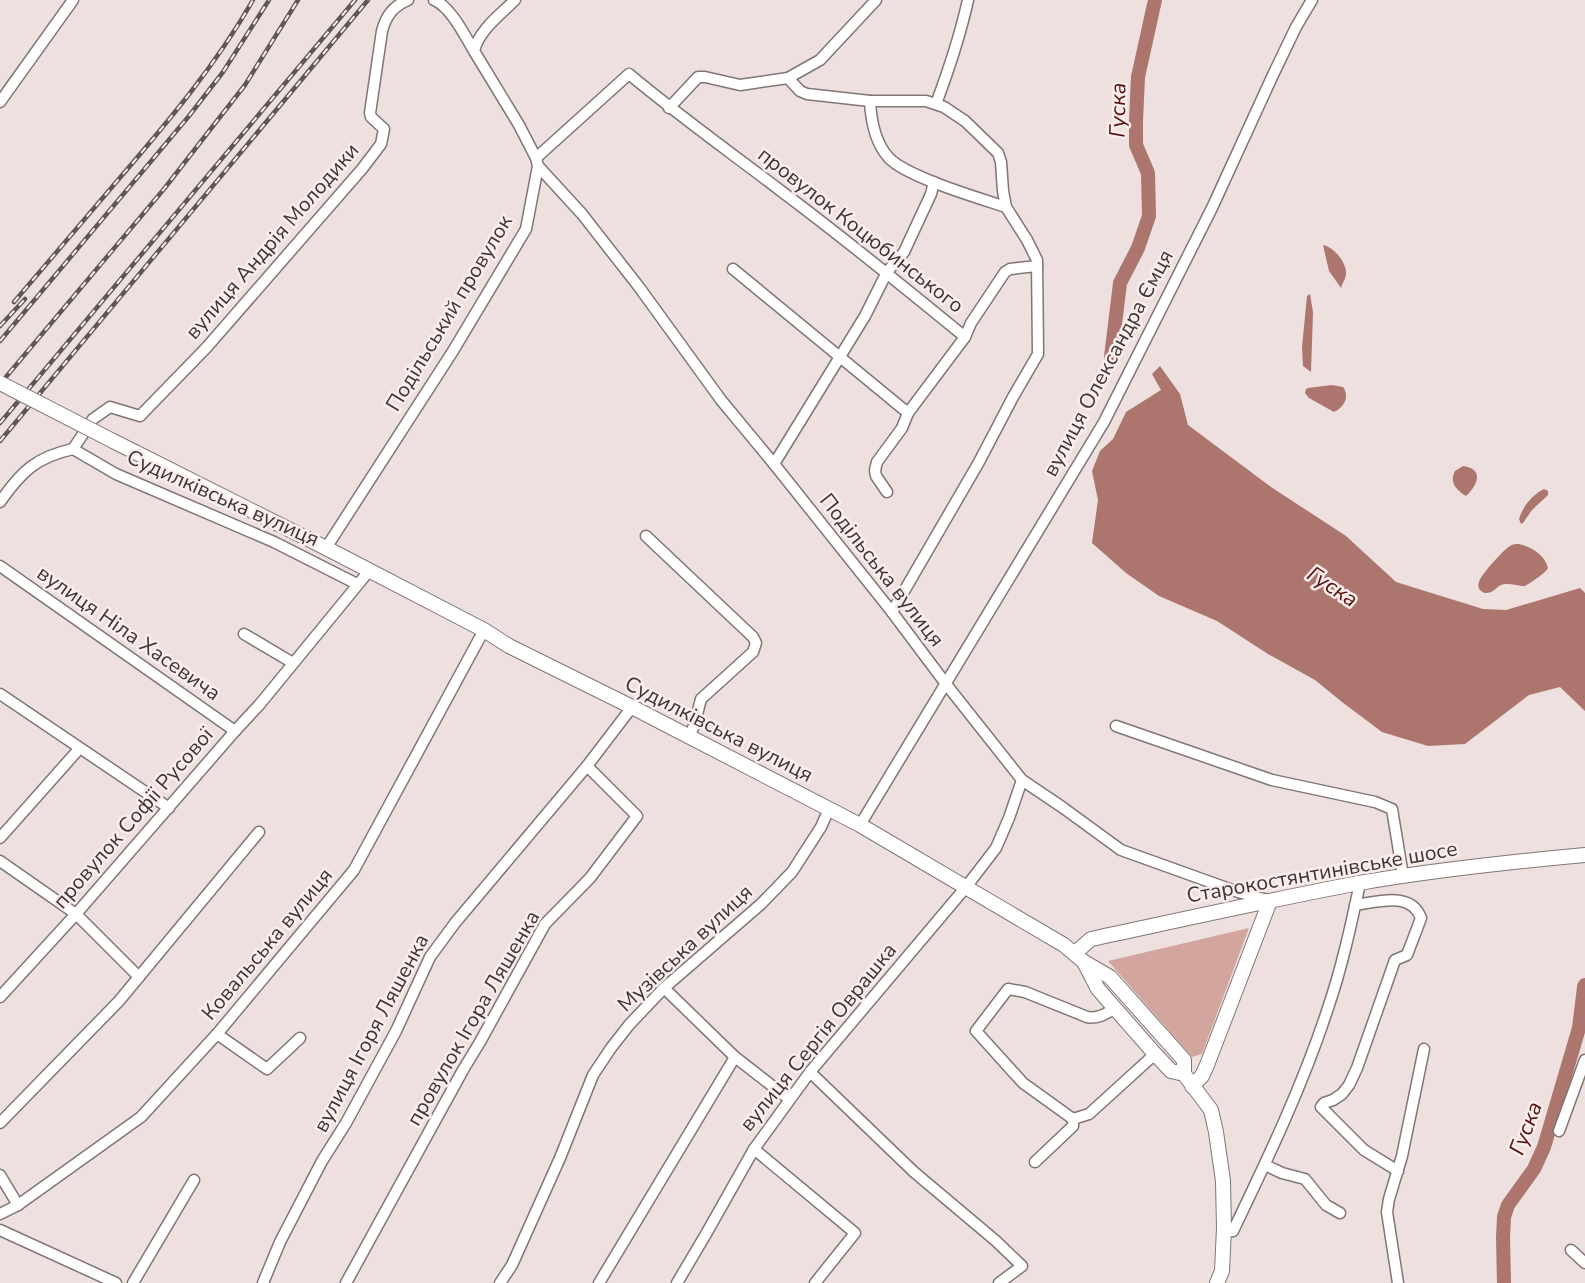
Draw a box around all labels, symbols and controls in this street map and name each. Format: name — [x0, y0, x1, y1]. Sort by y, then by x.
water label: Гуска — [1103, 82, 1133, 138]
street label: вулиця Андрія Молодики — [179, 137, 365, 345]
street label: провулок Коцюбинського — [752, 141, 970, 319]
street label: Подільський провулок — [379, 209, 519, 416]
street label: вулиця Олександра Ємця — [1036, 245, 1180, 481]
street label: Судилківська вулиця — [122, 443, 324, 553]
street label: Подільська вулиця — [813, 487, 951, 653]
street label: вулиця Ніла Хасевича — [32, 559, 226, 707]
water label: Гуска — [1301, 559, 1364, 614]
street label: Судилківська вулиця — [620, 669, 818, 789]
street label: провулок Софії Русової — [47, 721, 220, 914]
street label: Старокостянтинівське шосе — [1184, 834, 1460, 910]
street label: Ковальська вулиця — [195, 862, 339, 1026]
street label: Музівська вулиця — [611, 878, 759, 1018]
street label: провулок Ігора Ляшенка — [400, 905, 546, 1131]
street label: вулиця Ігоря Ляшенка — [307, 929, 435, 1137]
street label: вулиця Сергія Оврашка — [733, 937, 903, 1137]
water label: Гуска — [1502, 1097, 1550, 1159]

